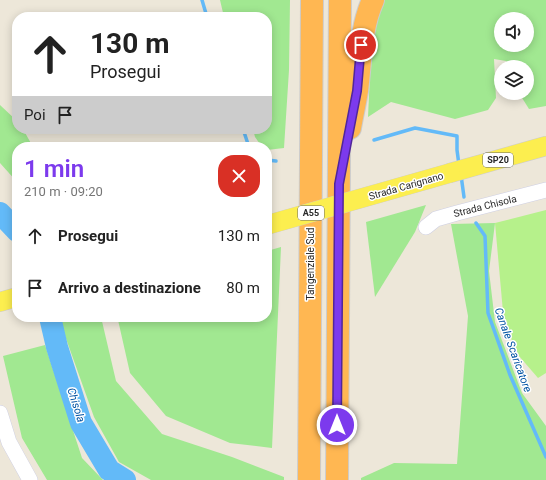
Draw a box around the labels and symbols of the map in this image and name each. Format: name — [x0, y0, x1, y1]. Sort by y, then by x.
pin — [344, 28, 378, 62]
road number: SP20 — [483, 153, 513, 167]
street label: Strada Carignano — [367, 170, 445, 202]
street label: Strada Chisola — [452, 193, 518, 219]
road number: A55 — [298, 206, 324, 220]
street label: Tangenziale Sud — [305, 228, 316, 300]
water label: Canale Scaricatore — [492, 306, 535, 395]
water label: Chisola — [64, 386, 88, 424]
position arrow — [316, 404, 358, 446]

